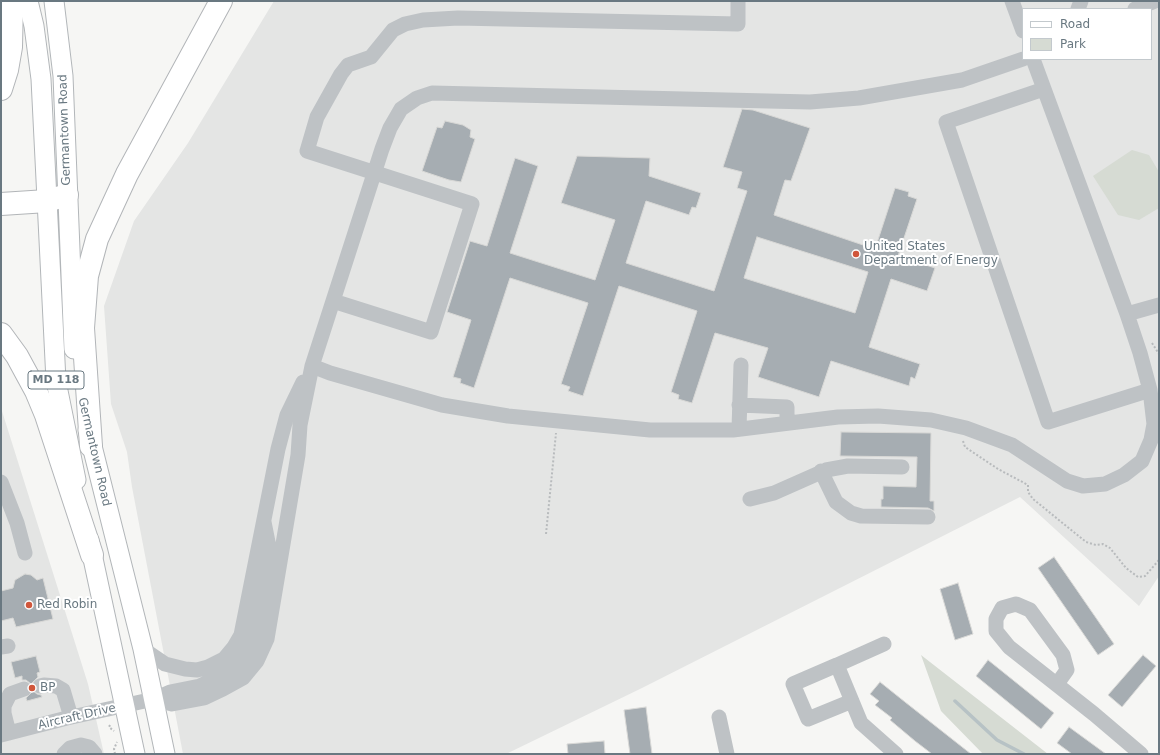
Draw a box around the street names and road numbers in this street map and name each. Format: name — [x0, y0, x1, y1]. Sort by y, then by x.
street label: Germantown Road — [56, 74, 74, 186]
road number: MD 118 — [28, 371, 84, 389]
street label: Germantown Road — [74, 396, 114, 508]
street label: Aircraft Drive — [37, 701, 117, 733]

